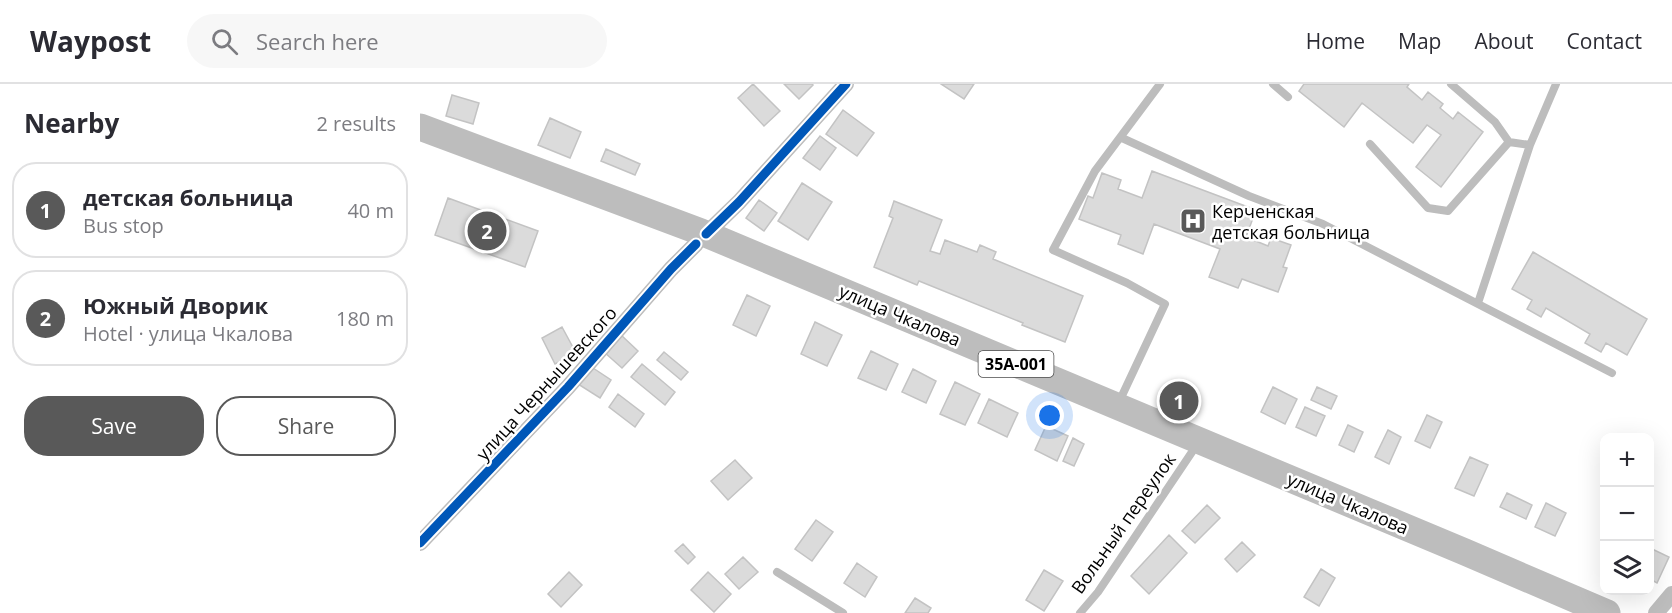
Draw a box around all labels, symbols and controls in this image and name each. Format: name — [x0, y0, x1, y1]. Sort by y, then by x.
search box — [187, 14, 607, 68]
text: Waypost — [30, 22, 151, 60]
icon: search — [208, 25, 241, 58]
text: Search here — [256, 26, 379, 56]
text: Home — [1306, 27, 1365, 55]
text: Map — [1398, 27, 1441, 55]
text: About — [1474, 27, 1534, 55]
text: Contact — [1567, 27, 1642, 55]
text: Nearby — [24, 105, 119, 141]
text: 2 results — [316, 110, 396, 137]
text: детская больница — [83, 182, 294, 212]
text: 1 — [40, 197, 51, 224]
text: 40 m — [347, 197, 394, 224]
place label: Керченская детская больница — [1212, 199, 1370, 244]
hospital icon: Керченская детская больница — [1178, 206, 1208, 236]
pin: 2 — [468, 208, 506, 254]
text: Bus stop — [83, 212, 164, 239]
street label: улица Чкалова — [835, 279, 965, 351]
text: Южный Дворик — [83, 290, 268, 320]
street label: улица Чернышевского — [470, 301, 622, 465]
text: 2 — [40, 305, 51, 332]
text: 180 m — [336, 305, 394, 332]
text: Hotel · улица Чкалова — [83, 320, 293, 347]
road number: 35А-001 — [978, 351, 1054, 377]
pin: 1 — [1160, 378, 1198, 424]
button: Save — [24, 396, 204, 456]
button: Share — [216, 396, 396, 456]
your location — [1035, 401, 1064, 430]
map controls — [1600, 433, 1654, 595]
button: + — [1600, 433, 1654, 487]
street label: Вольный переулок — [1065, 447, 1181, 598]
street label: улица Чкалова — [1283, 467, 1413, 539]
button: − — [1600, 487, 1654, 541]
button: layers — [1600, 541, 1654, 595]

